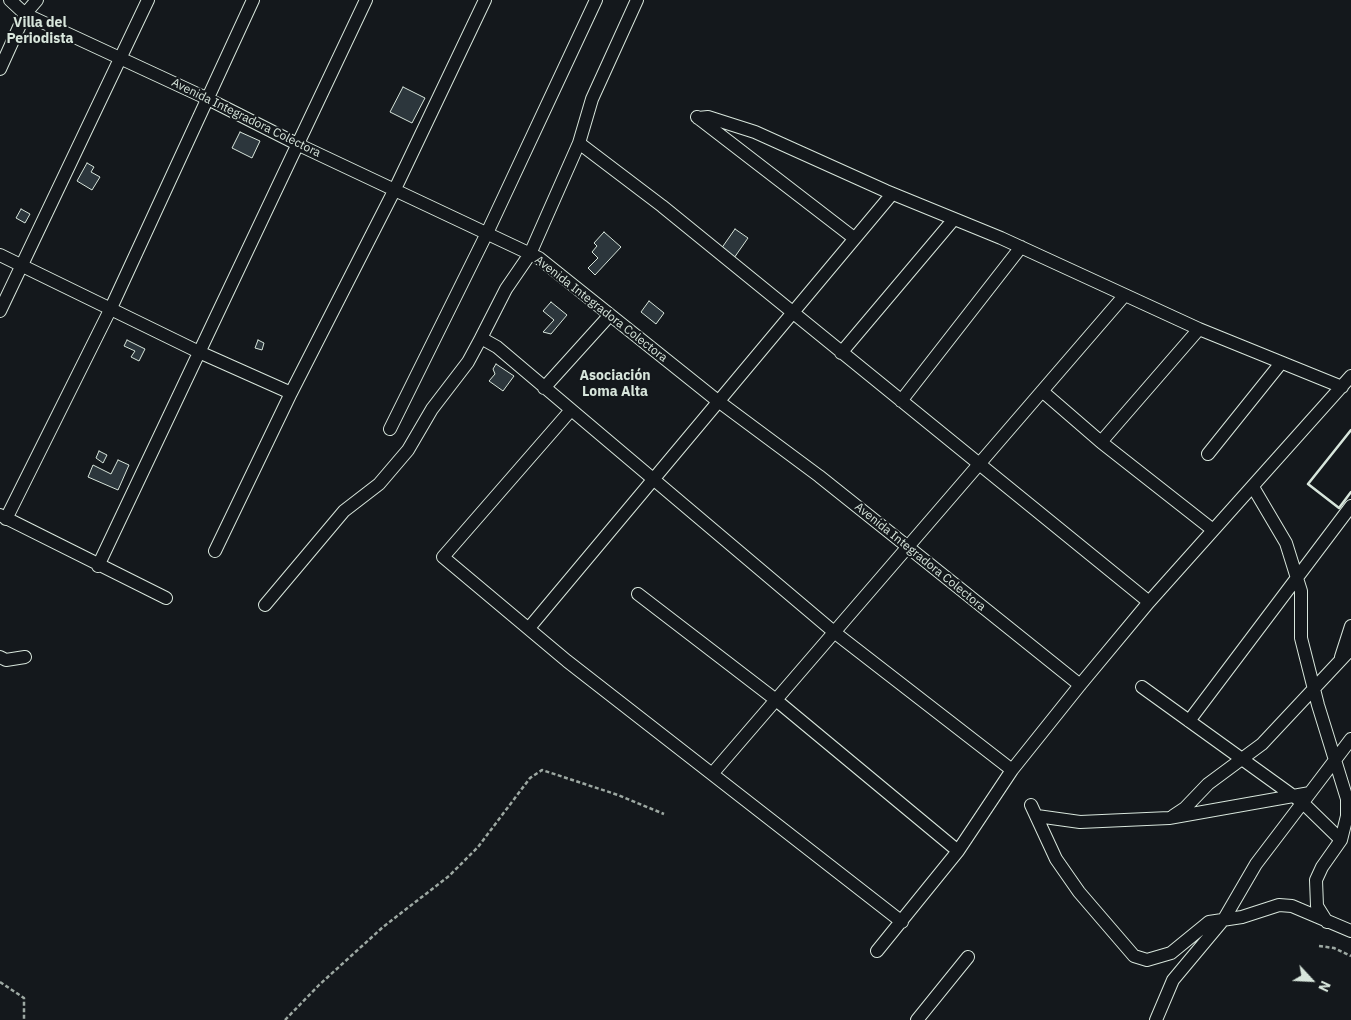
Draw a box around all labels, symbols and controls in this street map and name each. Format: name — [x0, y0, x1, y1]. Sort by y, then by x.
district label: Villa del Periodista — [6, 15, 74, 48]
street label: Avenida Integradora Colectora — [169, 76, 323, 160]
street label: Avenida Integradora Colectora — [532, 253, 670, 365]
district label: Asociación Loma Alta — [579, 368, 651, 401]
street label: Avenida Integradora Colectora — [852, 500, 988, 614]
north arrow — [1286, 955, 1336, 1005]
text: N — [1314, 978, 1335, 995]

